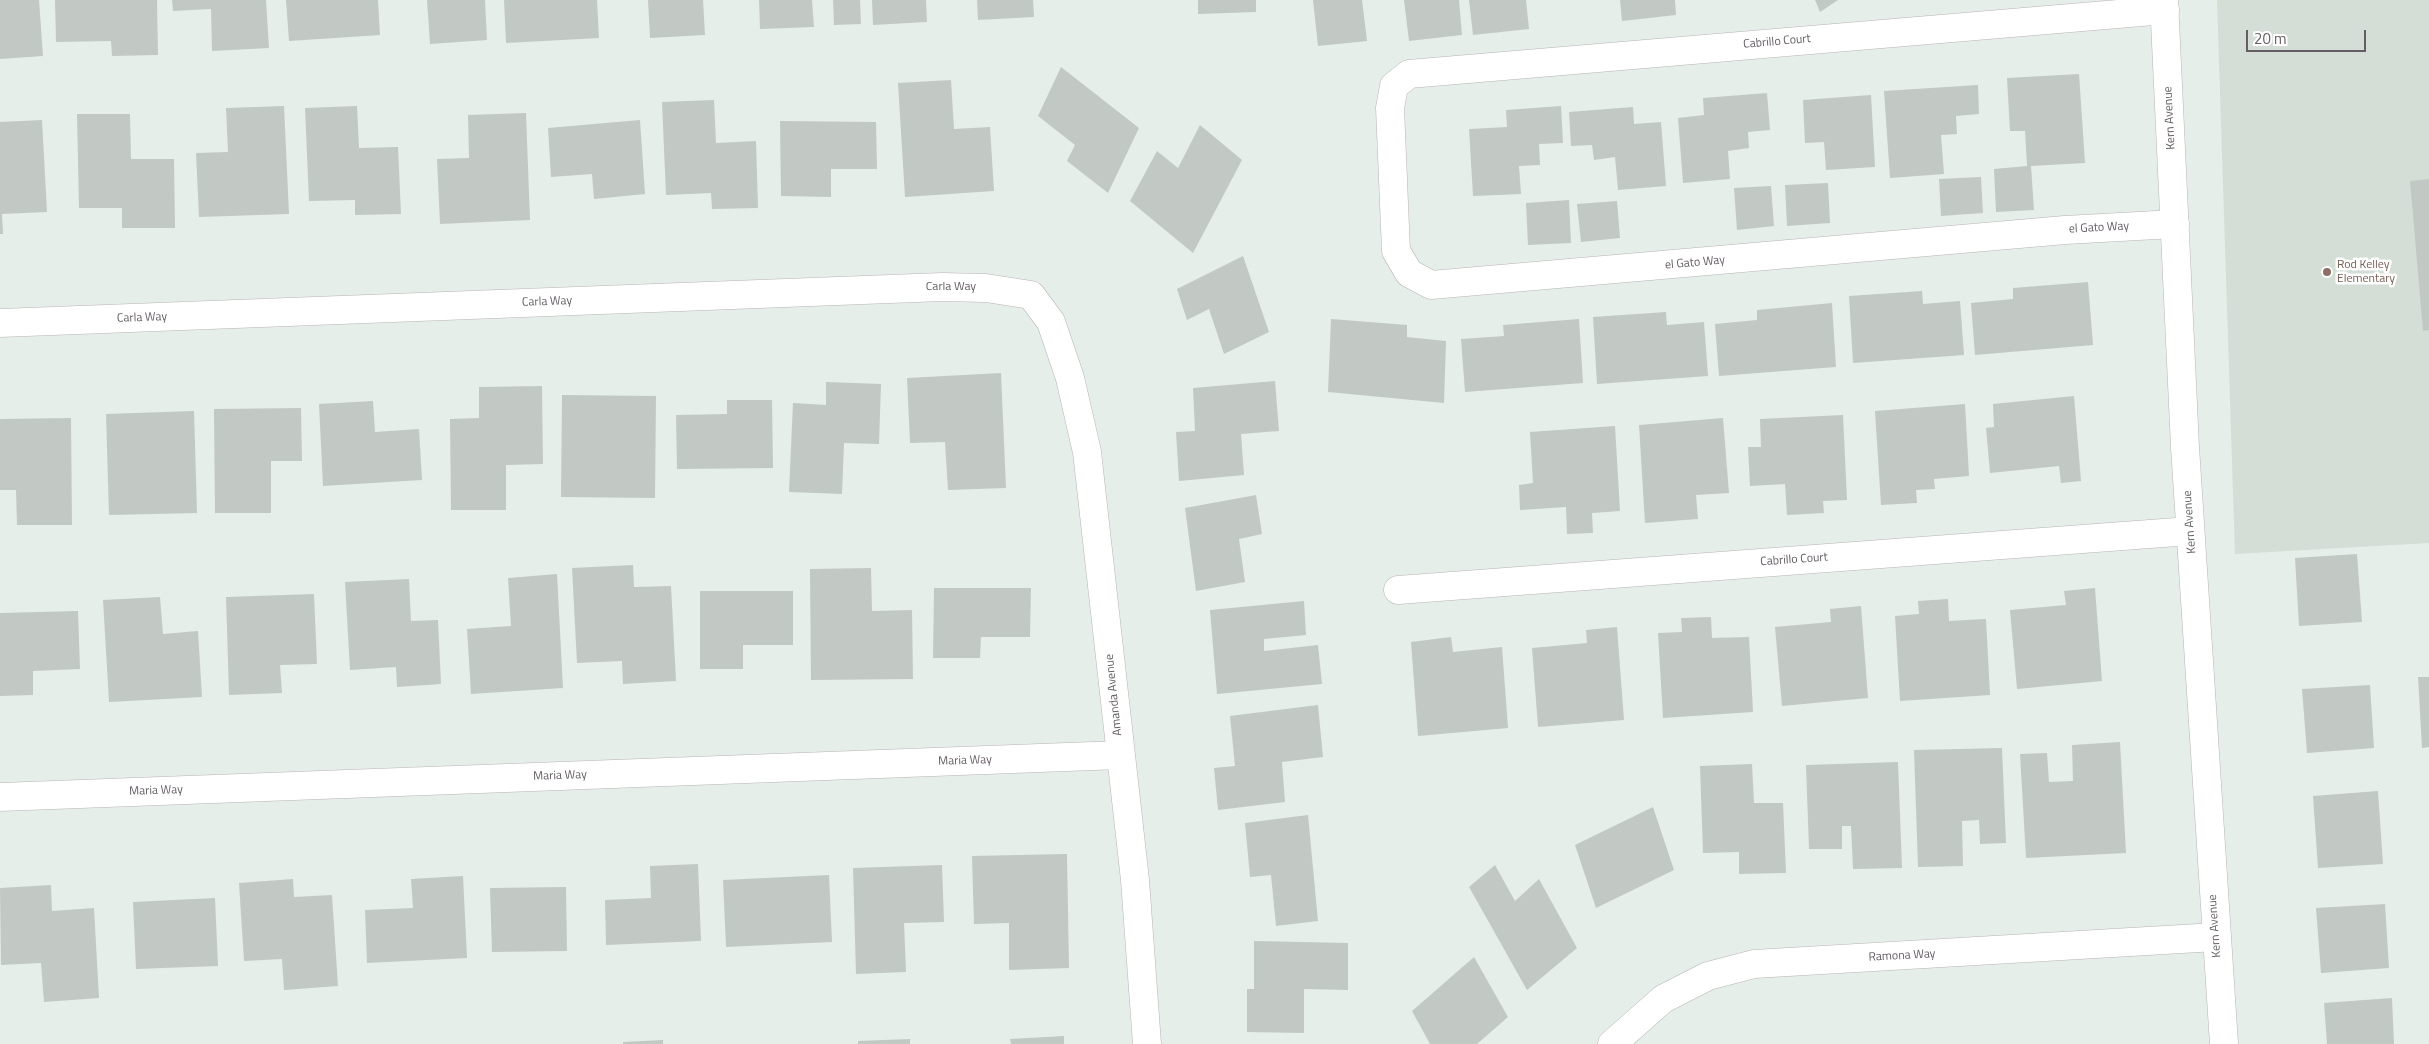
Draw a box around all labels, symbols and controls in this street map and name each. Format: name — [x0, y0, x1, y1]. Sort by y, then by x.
scale bar — [2249, 20, 2369, 52]
text: 20 m — [2254, 27, 2287, 50]
street label: Cabrillo Court — [1743, 32, 1811, 52]
street label: Kern Avenue — [2161, 86, 2179, 150]
street label: el Gato Way — [2069, 219, 2129, 237]
street label: el Gato Way — [1664, 253, 1726, 273]
place label: Rod Kelley Elementary — [2337, 258, 2395, 286]
marker: Rod Kelley Elementary — [2321, 266, 2333, 278]
street label: Carla Way — [926, 280, 976, 294]
street label: Carla Way — [522, 294, 572, 310]
street label: Carla Way — [117, 310, 167, 326]
street label: Kern Avenue — [2181, 490, 2199, 554]
street label: Cabrillo Court — [1760, 550, 1828, 570]
street label: Amanda Avenue — [1103, 653, 1125, 737]
street label: Maria Way — [938, 753, 992, 769]
street label: Maria Way — [533, 768, 587, 784]
street label: Maria Way — [129, 783, 183, 799]
street label: Kern Avenue — [2206, 894, 2224, 958]
street label: Ramona Way — [1868, 947, 1936, 965]

